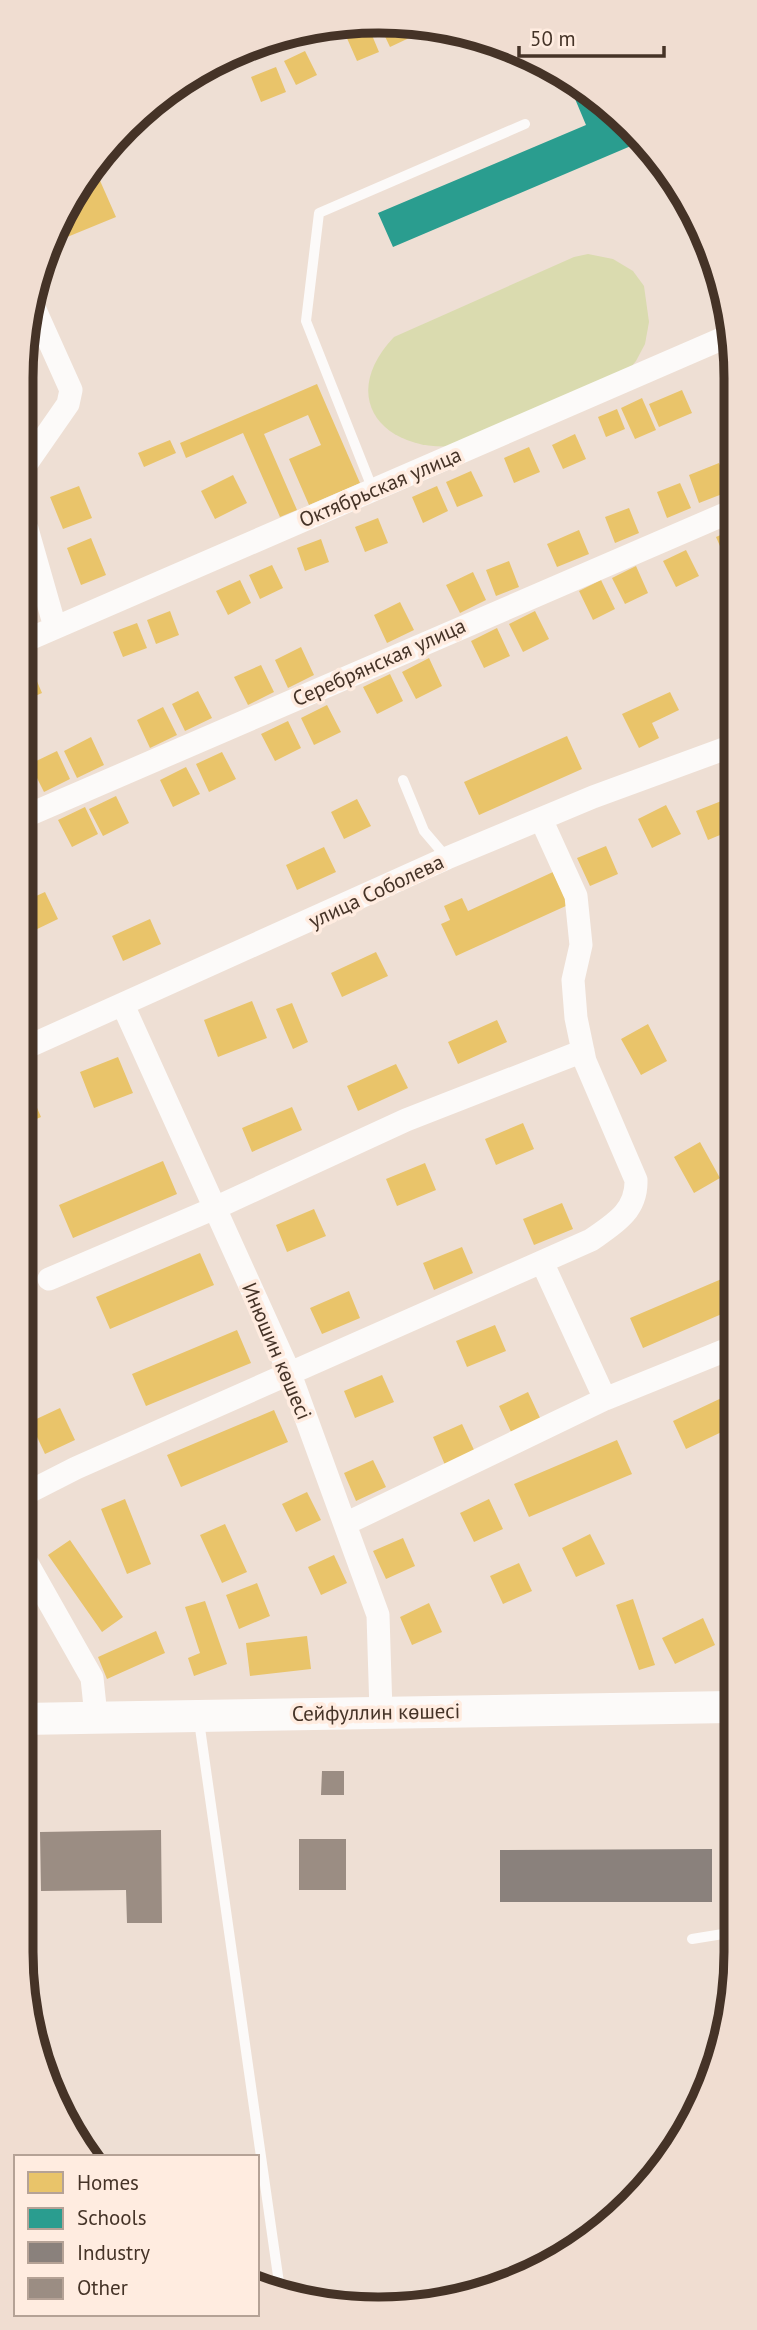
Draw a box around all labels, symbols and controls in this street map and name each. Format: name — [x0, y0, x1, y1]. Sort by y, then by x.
scale bar — [519, 14, 664, 58]
text: 50 m — [530, 25, 576, 52]
street label: Октябрьская улица — [295, 441, 465, 533]
street label: Серебрянская улица — [288, 612, 470, 712]
street label: улица Соболева — [304, 848, 448, 934]
street label: Инюшин көшесі — [236, 1278, 318, 1424]
street label: Сейфуллин көшесі — [292, 1697, 460, 1727]
legend — [14, 2155, 259, 2316]
text: Homes — [77, 2169, 139, 2196]
text: Schools — [77, 2204, 147, 2231]
text: Industry — [77, 2239, 150, 2266]
text: Other — [77, 2274, 128, 2301]

